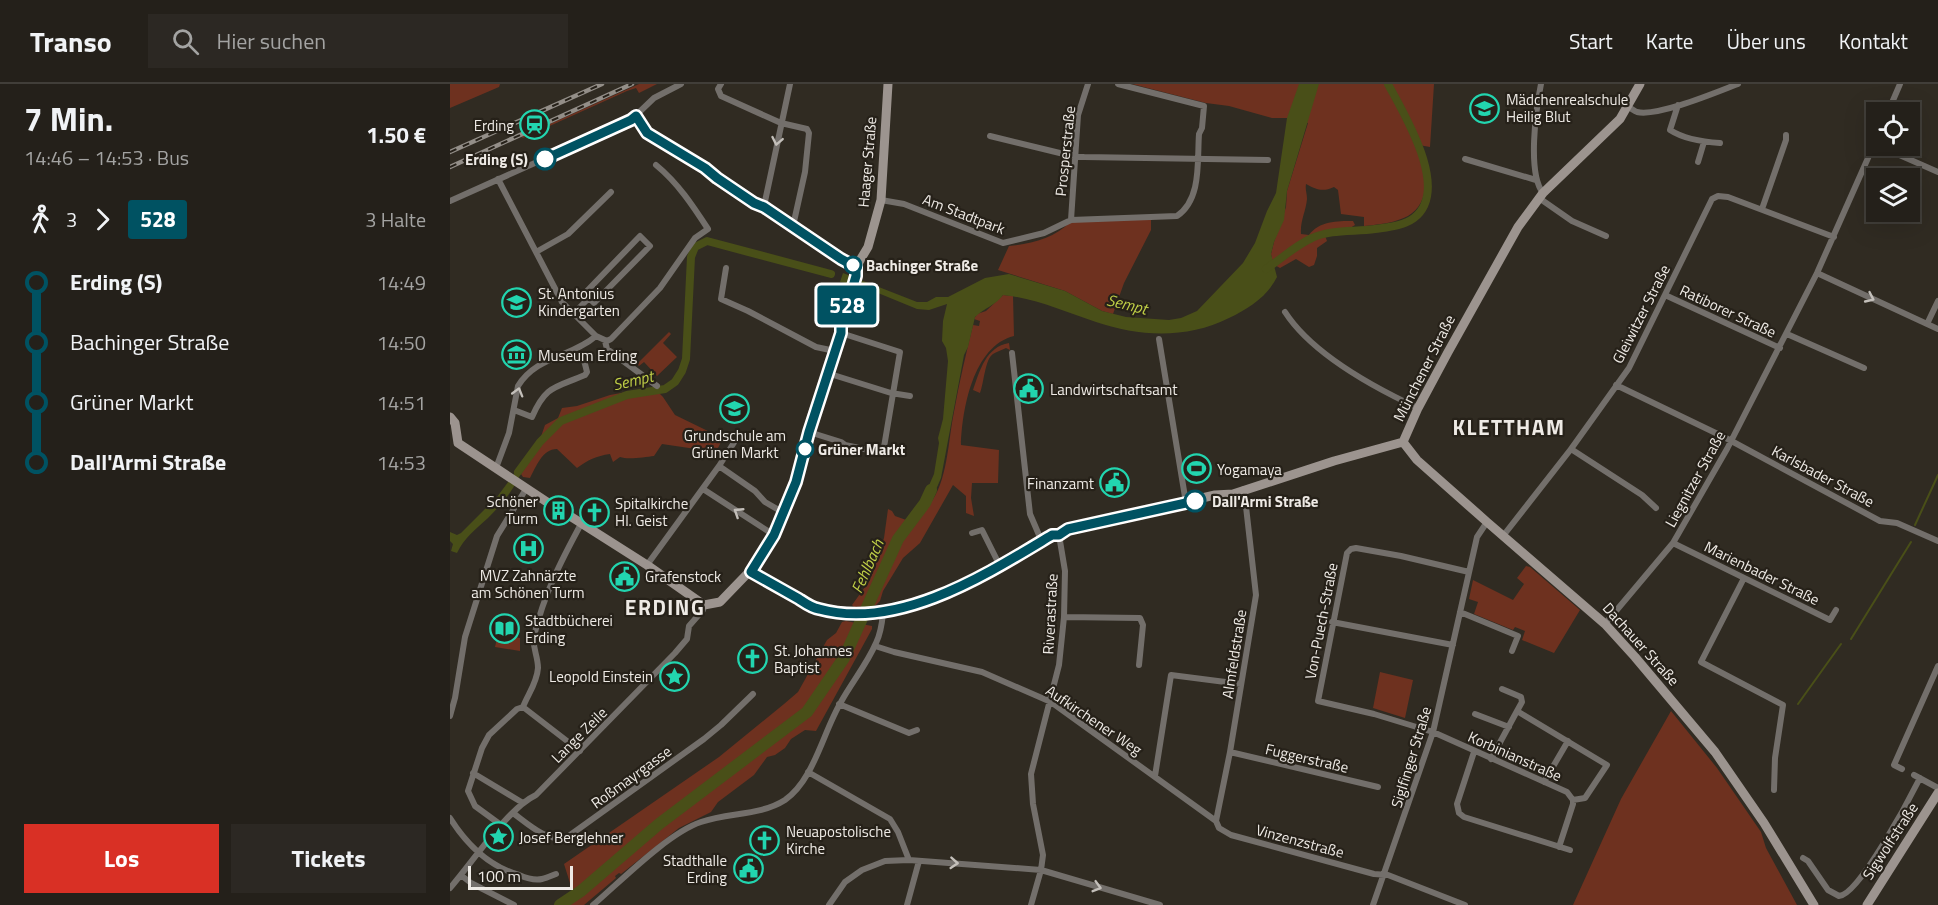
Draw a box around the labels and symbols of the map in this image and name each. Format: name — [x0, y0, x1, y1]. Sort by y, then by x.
place label: Mädchenrealschule Heilig Blut — [1506, 88, 1628, 128]
school or university icon: Mädchenrealschule Heilig Blut — [1469, 92, 1501, 124]
street label: Prosperstraße — [1049, 105, 1081, 197]
station icon: Erding — [519, 109, 551, 141]
place label: Erding — [474, 114, 514, 137]
street label: Haager Straße — [852, 116, 882, 208]
one-way arrow — [771, 136, 784, 146]
place label: Erding (S) — [465, 148, 528, 171]
marker: Erding (S) — [534, 148, 556, 170]
street label: Am Stadtpark — [919, 188, 1009, 240]
place label: Bachinger Straße — [866, 254, 978, 277]
marker: Bachinger Straße — [844, 256, 862, 274]
street label: Gleiwitzer Straße — [1606, 260, 1676, 368]
street label: Ratiborer Straße — [1676, 279, 1780, 343]
place label: St. Antonius Kindergarten — [538, 282, 620, 322]
school or university icon: St. Antonius Kindergarten — [501, 286, 533, 318]
line badge: 528 — [812, 286, 882, 324]
water label: Sempt — [1104, 287, 1152, 321]
one-way arrow — [1863, 291, 1874, 303]
street label: Münchener Straße — [1387, 311, 1461, 425]
museum icon: Museum Erding — [501, 339, 533, 371]
place label: Museum Erding — [538, 344, 637, 367]
water label: Sempt — [610, 363, 657, 396]
public building icon: Landwirtschaftsamt — [1013, 373, 1045, 405]
place label: Landwirtschaftsamt — [1050, 378, 1178, 401]
one-way arrow — [511, 387, 523, 398]
school or university icon: Grundschule am Grünen Markt — [719, 392, 751, 424]
district label: KLETTHAM — [1453, 411, 1565, 443]
place label: Grundschule am Grünen Markt — [684, 424, 786, 464]
street label: Liegnitzer Straße — [1659, 426, 1731, 532]
place label: Grüner Markt — [818, 438, 906, 461]
street label: Karlsbader Straße — [1768, 439, 1878, 513]
marker: Grüner Markt — [796, 440, 814, 458]
sports icon: Yogamaya — [1180, 453, 1212, 485]
place label: Yogamaya — [1217, 458, 1282, 481]
public building icon: Finanzamt — [1099, 467, 1131, 499]
place label: Finanzamt — [1027, 472, 1095, 495]
place label: Schöner Turm — [487, 490, 538, 530]
marker: Dall'Armi Straße — [1184, 490, 1206, 512]
place label: Dall'Armi Straße — [1212, 490, 1319, 513]
place label: Spitalkirche Hl. Geist — [615, 492, 688, 532]
building icon: Schöner Turm — [543, 494, 575, 526]
church icon: Spitalkirche Hl. Geist — [578, 496, 610, 528]
one-way arrow — [734, 507, 744, 519]
hospital icon: MVZ Zahnärzte am Schönen Turm — [512, 532, 544, 564]
water label: Fehlbach — [844, 534, 890, 597]
street label: Marienbader Straße — [1700, 535, 1824, 611]
public building icon: Grafenstock — [608, 560, 640, 592]
street label: Von-Puech-Straße — [1298, 561, 1344, 681]
place label: MVZ Zahnärzte am Schönen Turm — [471, 564, 585, 604]
place label: Grafenstock — [645, 565, 721, 588]
street label: Riverastraße — [1036, 573, 1064, 655]
district label: ERDING — [625, 591, 705, 623]
street label: Dachauer Straße — [1597, 597, 1685, 691]
street label: Almfeldstraße — [1216, 608, 1252, 700]
place label: Stadtbücherei Erding — [525, 609, 613, 649]
library icon: Stadtbücherei Erding — [488, 613, 520, 645]
place label: St. Johannes Baptist — [774, 639, 852, 679]
church icon: St. Johannes Baptist — [737, 643, 769, 675]
place icon: Leopold Einstein — [658, 660, 690, 692]
place label: Leopold Einstein — [549, 665, 653, 688]
street label: Aufkirchener Weg — [1041, 679, 1147, 761]
street label: Lange Zeile — [546, 702, 612, 768]
street label: Siglfinger Straße — [1385, 704, 1437, 810]
street label: Korbinianstraße — [1464, 725, 1566, 787]
street label: Fuggerstraße — [1263, 737, 1351, 779]
street label: Roßmayrgasse — [586, 740, 676, 814]
street label: Sigwolfstraße — [1856, 798, 1924, 884]
street label: Vinzenzstraße — [1253, 818, 1347, 864]
place label: Neuapostolische Kirche — [786, 820, 891, 860]
place icon: Josef Berglehner — [482, 821, 514, 853]
church icon: Neuapostolische Kirche — [749, 824, 781, 856]
place label: Josef Berglehner — [519, 826, 624, 849]
place label: Stadthalle Erding — [663, 849, 727, 889]
public building icon: Stadthalle Erding — [732, 853, 764, 885]
one-way arrow — [949, 856, 958, 869]
scale bar — [468, 863, 573, 890]
one-way arrow — [1092, 879, 1102, 892]

